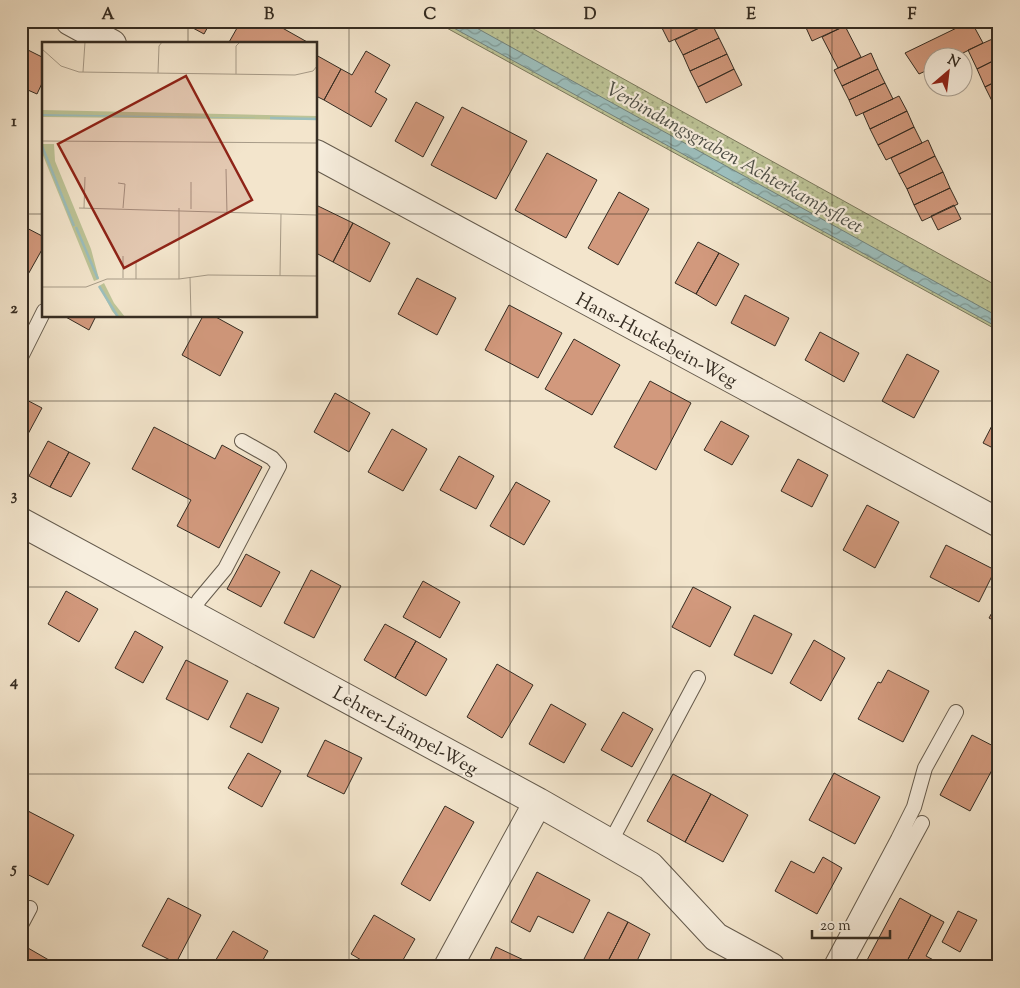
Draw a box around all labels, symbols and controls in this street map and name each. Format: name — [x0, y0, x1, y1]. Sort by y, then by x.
text: A — [102, 4, 115, 27]
text: B — [264, 4, 274, 27]
text: C — [424, 4, 437, 27]
text: D — [584, 4, 597, 27]
text: E — [746, 4, 756, 27]
text: F — [908, 4, 917, 27]
inset map — [42, 42, 318, 318]
north arrow — [922, 48, 972, 98]
text: N — [944, 51, 963, 74]
water label: Verbindungsgraben Achterkampsfleet — [600, 76, 868, 242]
text: 1 — [11, 111, 17, 134]
street label: Hans-Huckebein-Weg — [570, 287, 741, 395]
text: 2 — [10, 298, 18, 321]
text: 3 — [11, 485, 18, 508]
text: 4 — [9, 671, 18, 694]
street label: Lehrer-Lämpel-Weg — [327, 681, 482, 783]
text: 5 — [9, 858, 17, 881]
scale bar — [812, 908, 890, 940]
text: 20 m — [820, 916, 851, 937]

